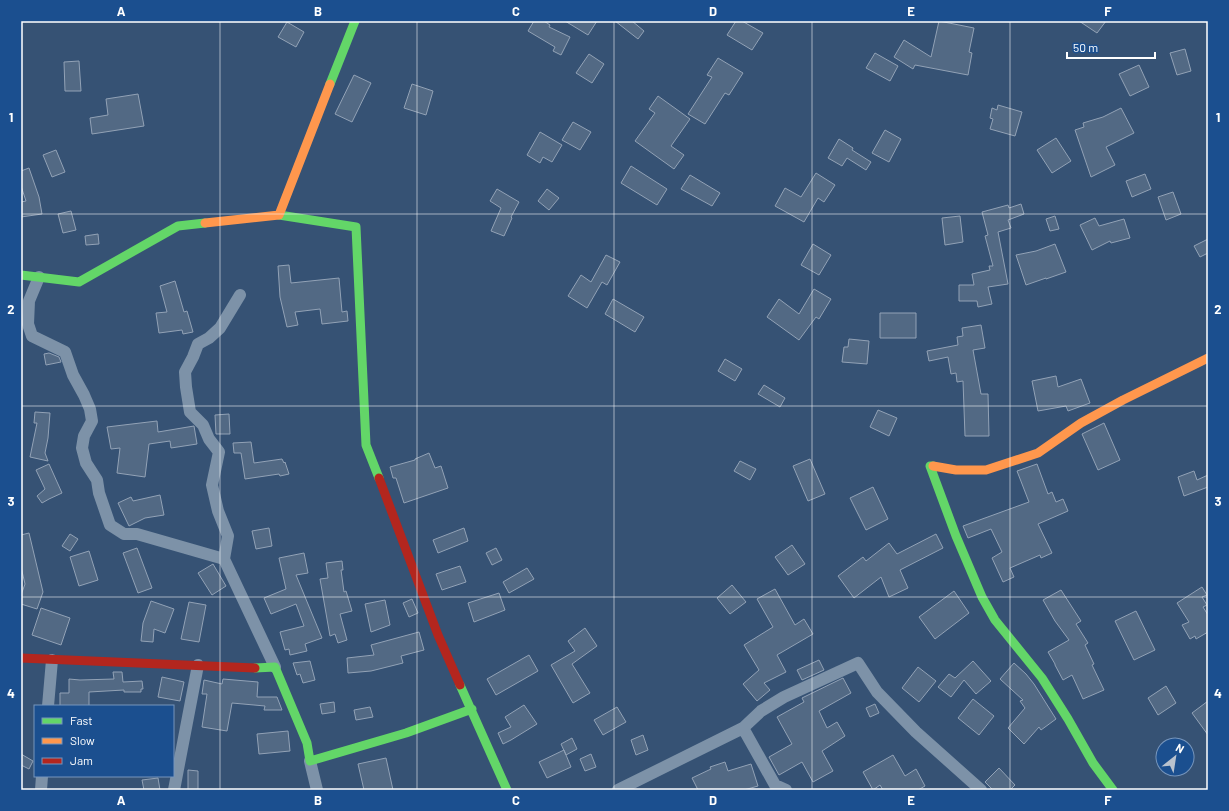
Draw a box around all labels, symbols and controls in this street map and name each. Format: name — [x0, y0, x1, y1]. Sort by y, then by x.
text: A — [117, 3, 126, 19]
text: B — [314, 3, 322, 19]
text: C — [512, 3, 520, 19]
text: D — [709, 3, 717, 19]
text: E — [907, 3, 915, 19]
text: F — [1104, 3, 1112, 19]
scale bar — [1067, 34, 1155, 60]
text: 50 m — [1073, 40, 1098, 54]
text: 1 — [9, 109, 13, 125]
text: 1 — [1216, 109, 1220, 125]
text: 2 — [7, 301, 15, 317]
text: 2 — [1214, 301, 1222, 317]
text: 3 — [7, 493, 15, 509]
text: 3 — [1214, 493, 1222, 509]
text: 4 — [7, 685, 15, 701]
text: 4 — [1214, 685, 1222, 701]
legend — [34, 705, 174, 777]
text: Fast — [70, 713, 93, 727]
text: Slow — [70, 733, 95, 747]
north arrow — [1155, 737, 1195, 777]
text: N — [1174, 740, 1187, 755]
text: Jam — [70, 753, 93, 767]
text: A — [117, 792, 126, 808]
text: B — [314, 792, 322, 808]
text: C — [512, 792, 520, 808]
text: D — [709, 792, 717, 808]
text: E — [907, 792, 915, 808]
text: F — [1104, 792, 1112, 808]

